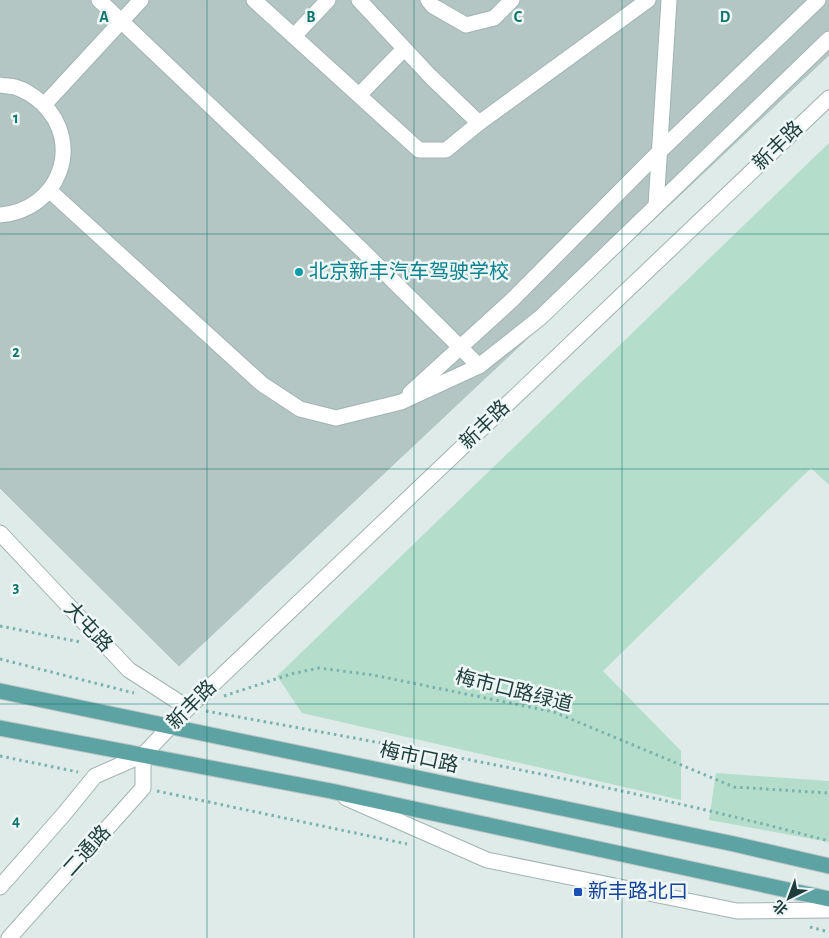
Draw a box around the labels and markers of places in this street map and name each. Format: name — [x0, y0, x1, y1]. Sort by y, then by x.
place label: 北京新丰汽车驾驶学校 — [309, 260, 509, 282]
marker: 北京新丰汽车驾驶学校 — [293, 266, 305, 278]
place label: 新丰路北口 — [588, 880, 688, 902]
marker: 新丰路北口 — [572, 886, 584, 898]

